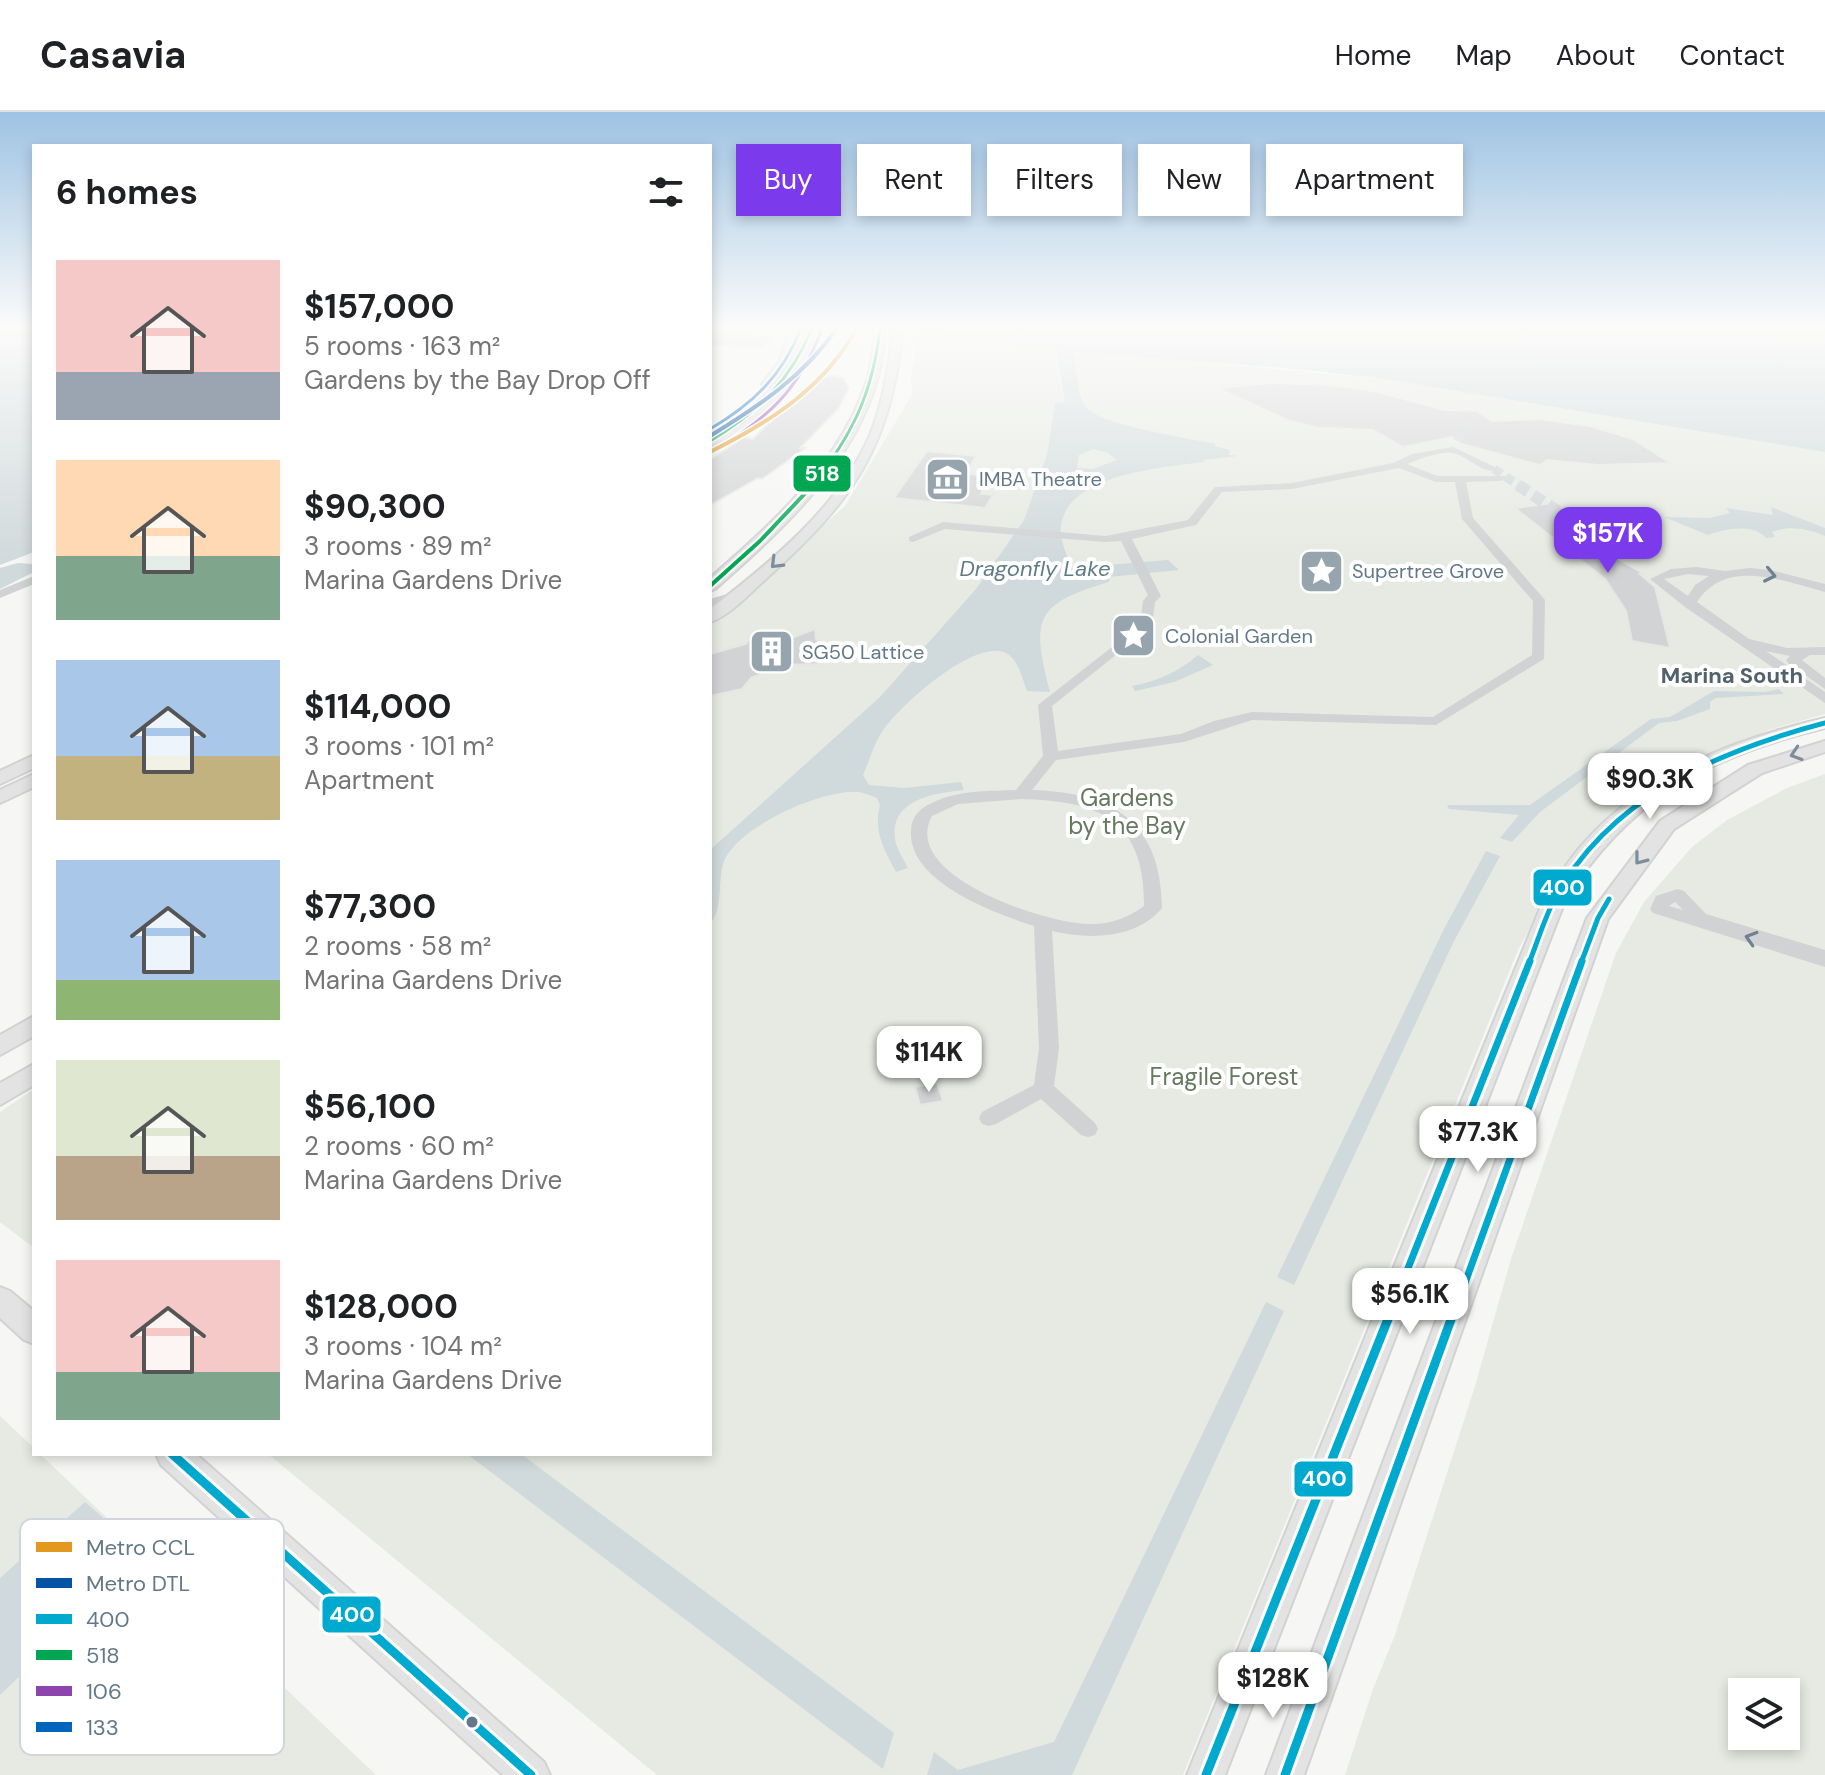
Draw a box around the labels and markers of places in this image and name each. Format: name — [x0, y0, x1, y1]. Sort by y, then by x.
museum icon: IMBA Theatre — [924, 455, 972, 503]
place label: IMBA Theatre — [979, 466, 1102, 492]
pin: $157K — [1552, 507, 1664, 575]
place icon: Supertree Grove — [1297, 547, 1345, 595]
place label: Supertree Grove — [1352, 558, 1504, 584]
place icon: Colonial Garden — [1110, 612, 1158, 660]
place label: Colonial Garden — [1165, 623, 1313, 649]
building icon: SG50 Lattice — [747, 628, 795, 676]
place label: SG50 Lattice — [802, 639, 924, 665]
pin: $90.3K — [1585, 753, 1715, 821]
pin: $114K — [873, 1026, 985, 1094]
pin: $77.3K — [1413, 1106, 1543, 1174]
pin: $56.1K — [1345, 1268, 1475, 1336]
pin: $128K — [1217, 1652, 1329, 1720]
unlabelled marker — [464, 1714, 480, 1730]

